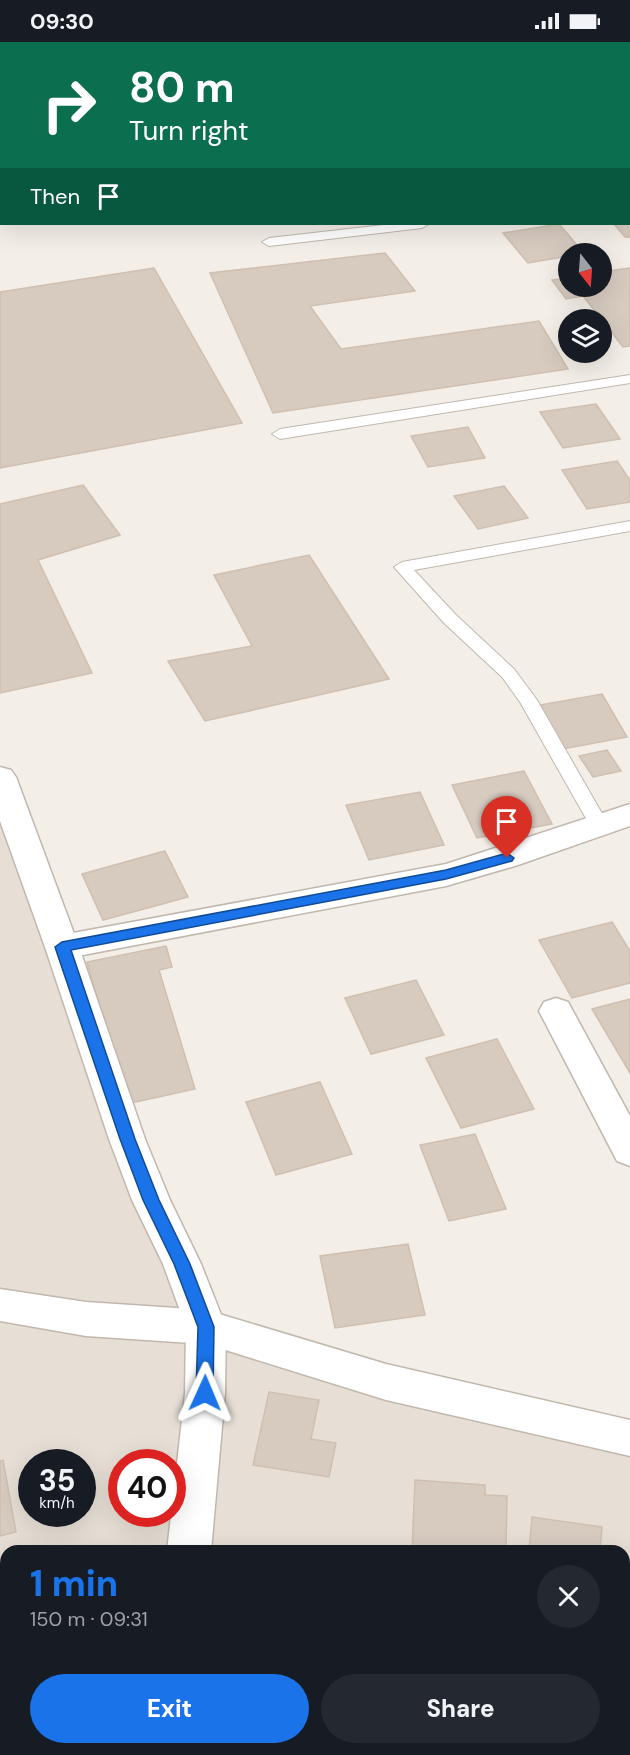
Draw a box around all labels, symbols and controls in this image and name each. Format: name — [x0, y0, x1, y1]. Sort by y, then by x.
text: 09:30 — [30, 7, 94, 36]
text: 80 m — [129, 60, 235, 115]
icon: right — [30, 66, 108, 144]
text: Turn right — [129, 113, 249, 148]
icon: arrive — [92, 180, 125, 213]
text: Then — [30, 182, 80, 211]
north arrow — [558, 243, 612, 297]
map controls — [558, 243, 612, 363]
button: layers — [558, 309, 612, 363]
pin — [481, 796, 532, 858]
icon: arrive — [490, 805, 523, 838]
position arrow — [173, 1361, 237, 1425]
speed limit sign: 40 — [108, 1449, 186, 1527]
text: 35 — [39, 1461, 75, 1500]
text: km/h — [39, 1493, 75, 1513]
text: 1 min — [30, 1560, 118, 1607]
button: close — [537, 1565, 600, 1628]
text: 150 m · 09:31 — [30, 1606, 148, 1632]
button: Exit — [30, 1674, 309, 1743]
button: Share — [321, 1674, 600, 1743]

